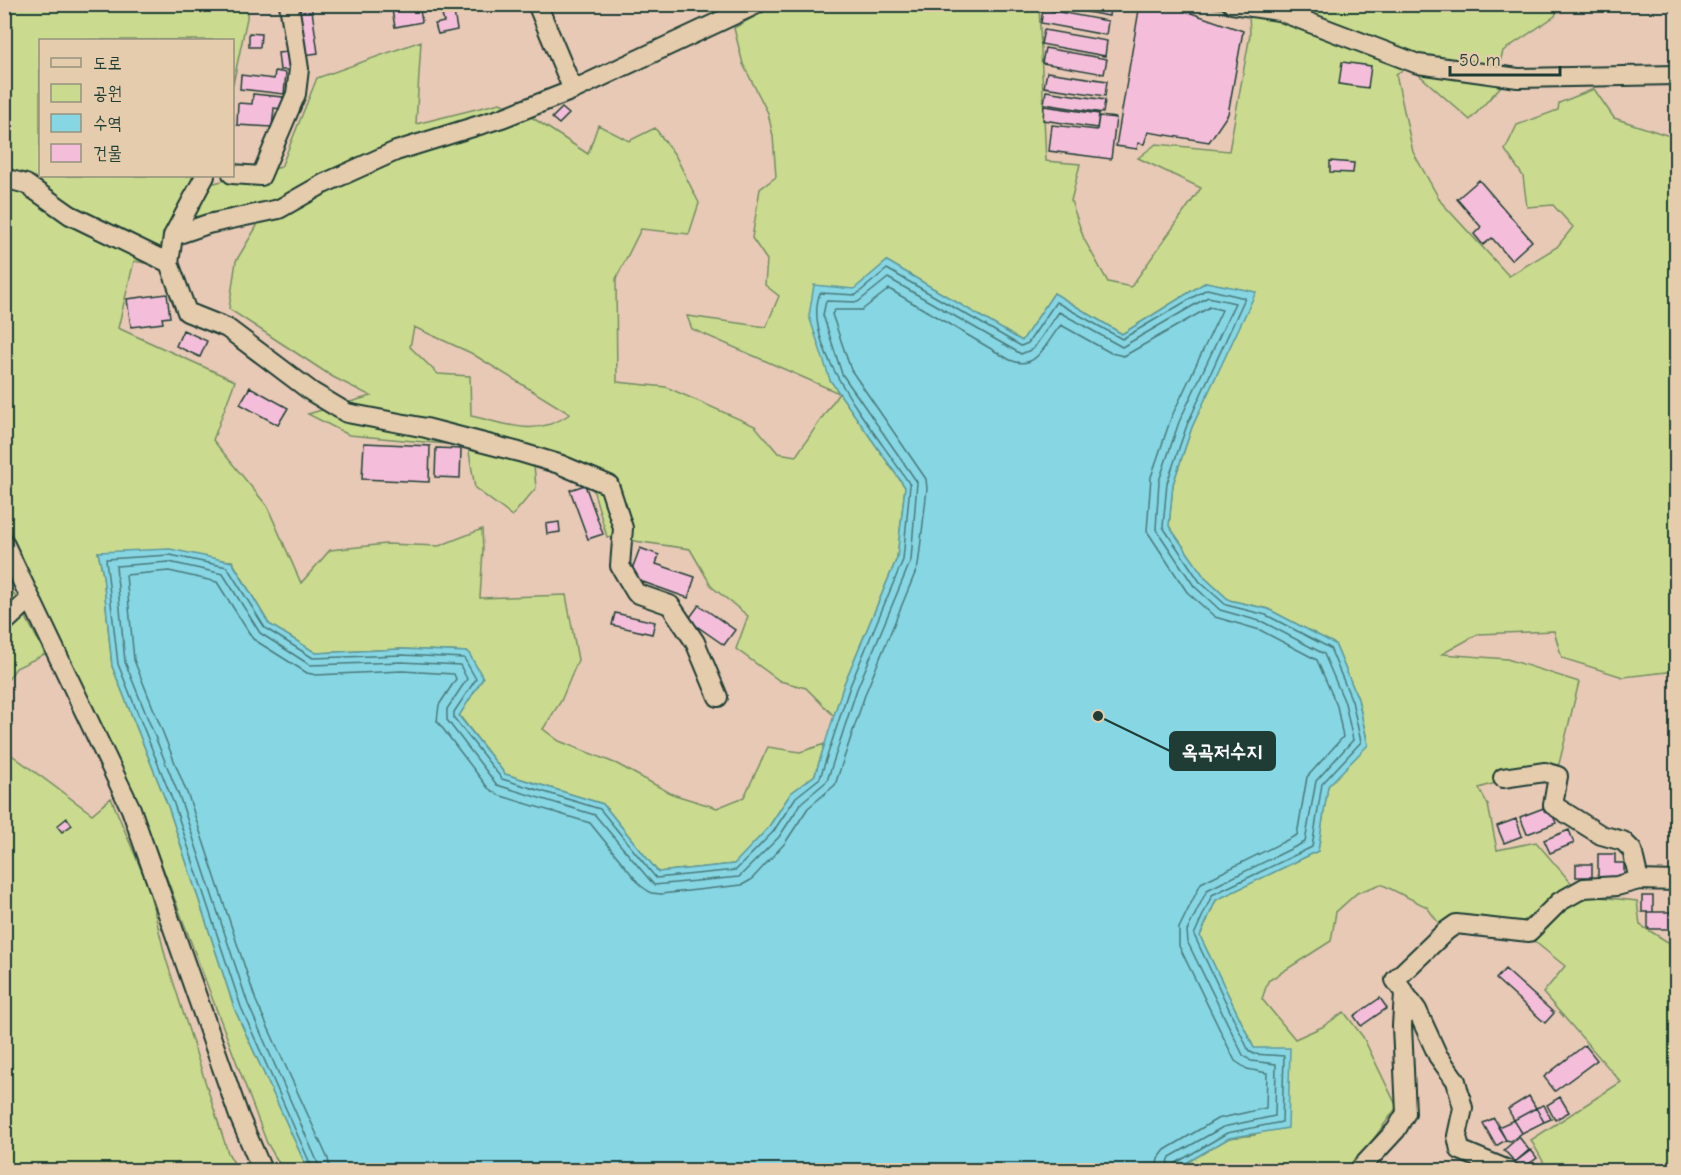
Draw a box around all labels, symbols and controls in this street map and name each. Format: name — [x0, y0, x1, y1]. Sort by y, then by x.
legend — [39, 39, 234, 177]
scale bar — [1450, 39, 1560, 77]
text: 50 m — [1459, 50, 1501, 71]
text: 도로 — [93, 53, 122, 74]
text: 공원 — [93, 83, 122, 104]
text: 수역 — [93, 113, 122, 134]
text: 건물 — [93, 143, 122, 164]
callout: 옥곡저수지 — [1170, 732, 1275, 770]
text: 옥곡저수지 — [1182, 740, 1262, 763]

